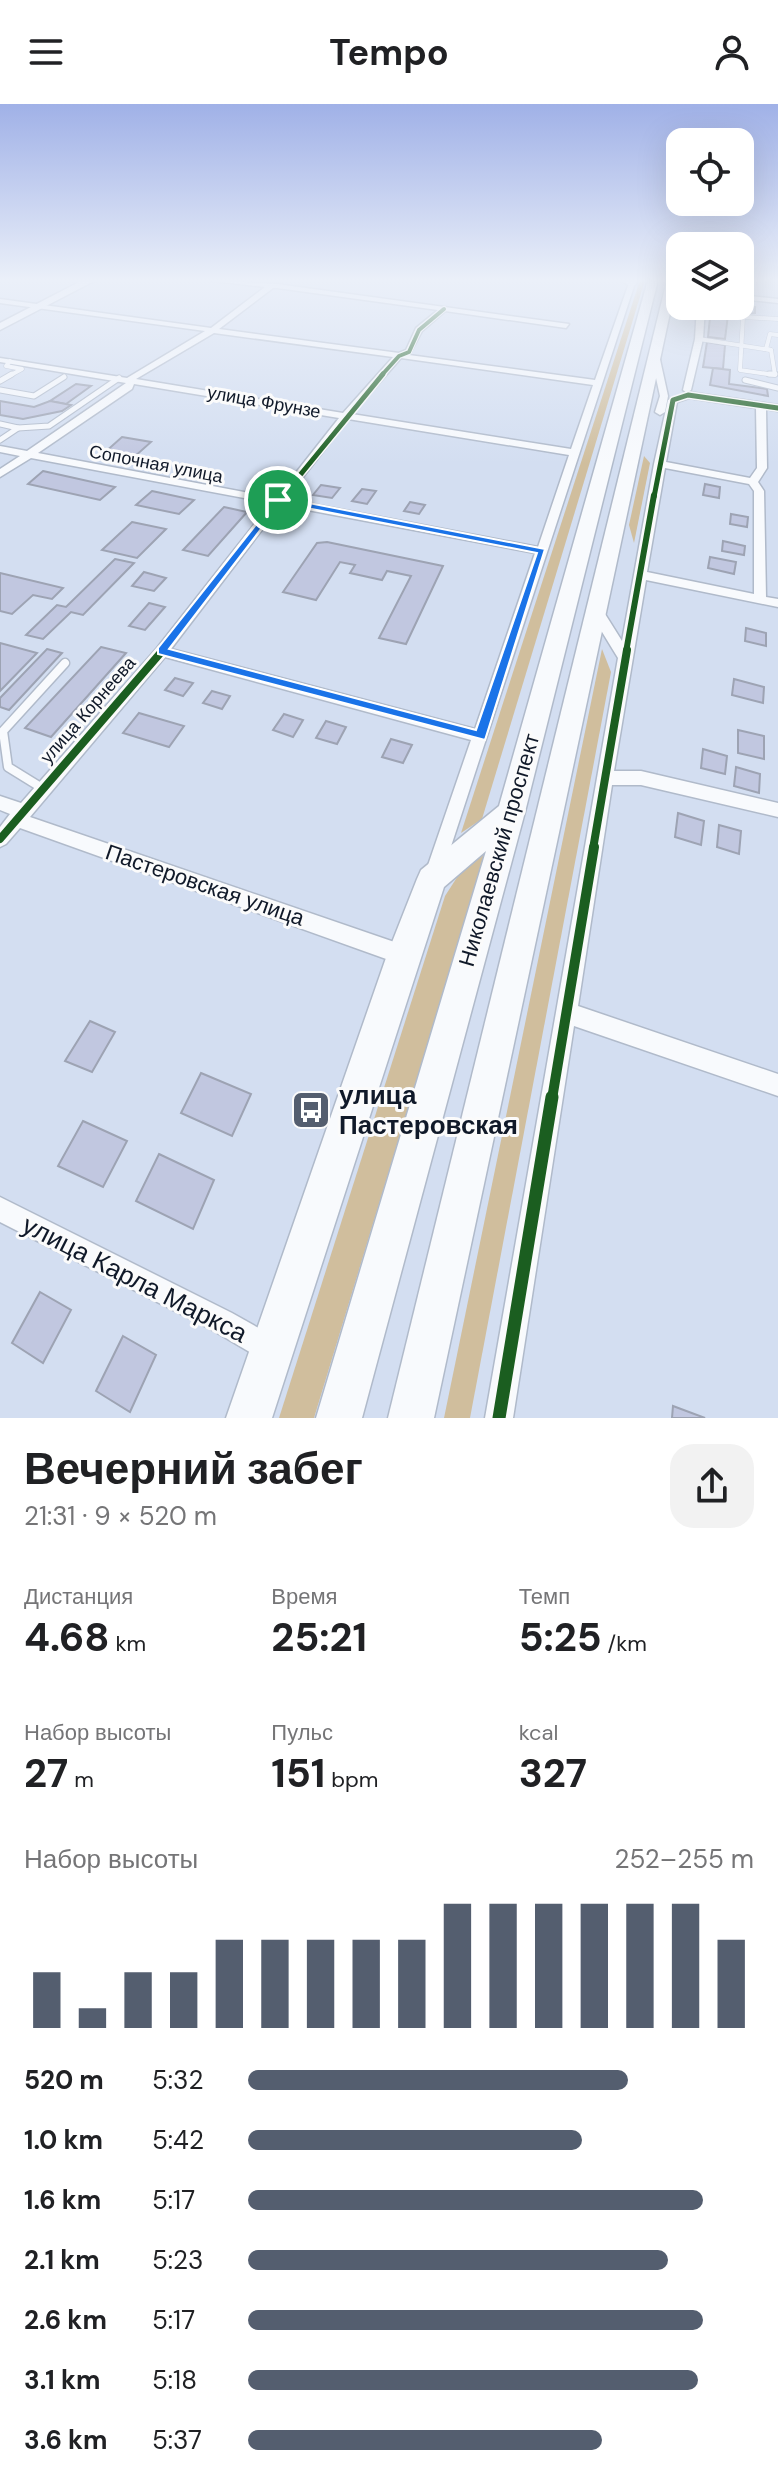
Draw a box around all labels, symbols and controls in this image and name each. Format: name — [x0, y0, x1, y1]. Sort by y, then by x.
text: Tempo — [329, 29, 449, 76]
icon: menu — [24, 30, 68, 74]
icon: person — [710, 30, 754, 74]
map controls — [666, 128, 754, 320]
button: locate — [666, 128, 754, 216]
button: layers — [666, 232, 754, 320]
street label: улица Фрунзе — [205, 380, 323, 424]
street label: Сопочная улица — [87, 439, 226, 489]
pin — [244, 466, 312, 534]
icon: arrive — [256, 478, 300, 522]
street label: улица Корнеева — [35, 651, 142, 768]
street label: Николаевский проспект — [452, 730, 546, 970]
street label: Пастеровская улица — [102, 837, 309, 933]
place label: улица Пастеровская — [339, 1078, 518, 1142]
bus stop icon: улица Пастеровская — [290, 1089, 332, 1131]
street label: улица Карла Маркса — [17, 1208, 254, 1351]
text: Вечерний забег — [24, 1440, 363, 1498]
button: share — [670, 1444, 754, 1528]
text: 21:31 · 9 × 520 m — [24, 1499, 217, 1533]
text: Дистанция — [24, 1582, 133, 1611]
text: Время — [271, 1582, 338, 1611]
text: Темп — [519, 1582, 570, 1611]
text: 4.68 — [24, 1611, 110, 1663]
text: 25:21 — [271, 1611, 367, 1663]
text: 5:25 — [519, 1611, 602, 1663]
text: km — [110, 1629, 146, 1658]
text: /km — [602, 1629, 647, 1658]
text: Набор высоты — [24, 1718, 171, 1747]
text: Пульс — [271, 1718, 333, 1747]
text: kcal — [519, 1718, 558, 1747]
text: 27 — [24, 1747, 68, 1799]
text: 151 — [271, 1747, 325, 1799]
text: 327 — [519, 1747, 587, 1799]
text: m — [68, 1765, 94, 1794]
text: bpm — [325, 1765, 378, 1794]
text: Набор высоты — [24, 1842, 198, 1876]
text: 252–255 m — [614, 1842, 754, 1876]
text: 520 m — [24, 2063, 104, 2097]
text: 5:32 — [152, 2063, 203, 2097]
text: 1.0 km — [24, 2123, 103, 2157]
text: 5:42 — [152, 2123, 204, 2157]
text: 1.6 km — [24, 2183, 101, 2217]
text: 5:17 — [152, 2183, 195, 2217]
text: 2.1 km — [24, 2243, 100, 2277]
text: 5:23 — [152, 2243, 203, 2277]
text: 2.6 km — [24, 2303, 107, 2337]
text: 5:17 — [152, 2303, 195, 2337]
text: 3.1 km — [24, 2363, 100, 2397]
text: 5:18 — [152, 2363, 197, 2397]
text: 3.6 km — [24, 2423, 108, 2457]
text: 5:37 — [152, 2423, 202, 2457]

